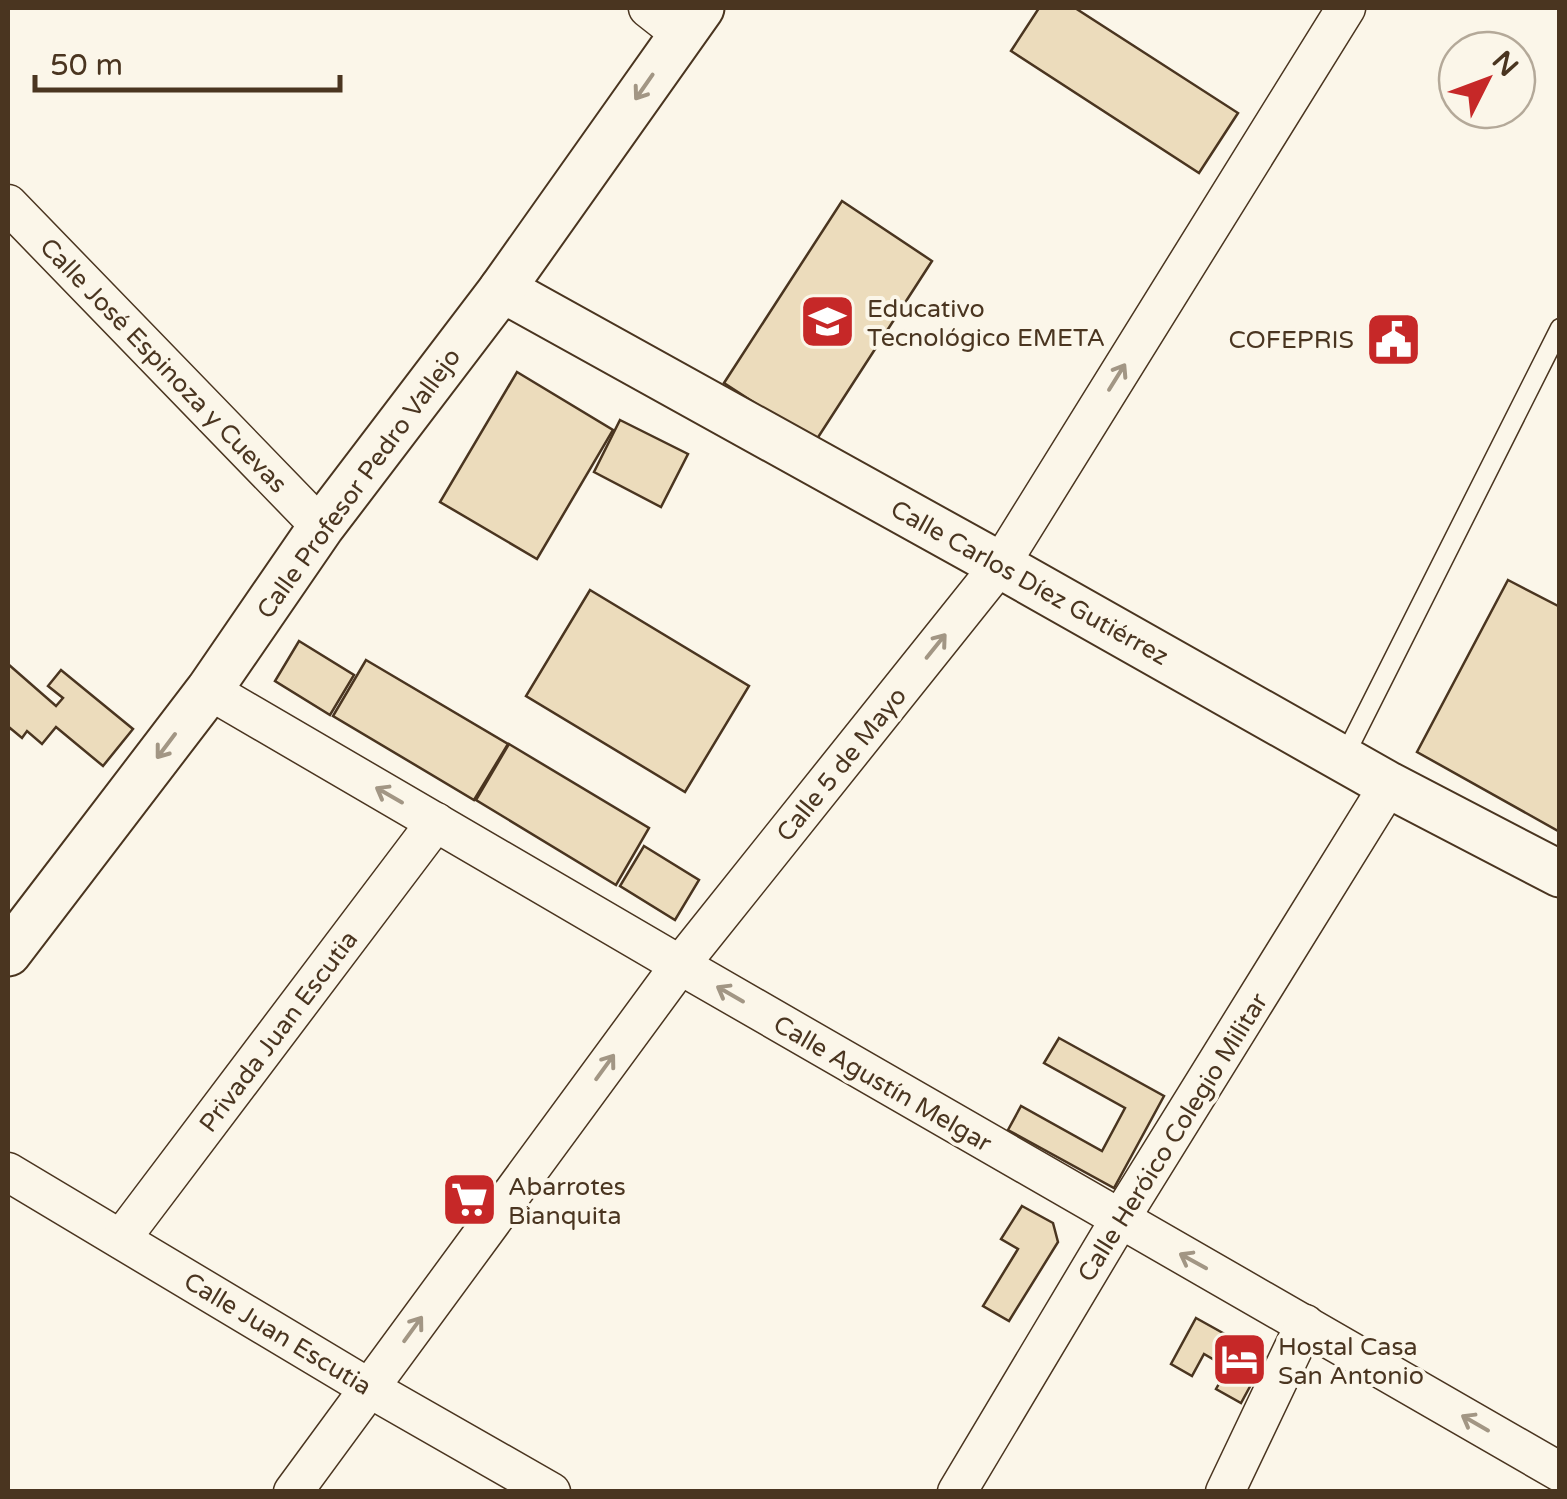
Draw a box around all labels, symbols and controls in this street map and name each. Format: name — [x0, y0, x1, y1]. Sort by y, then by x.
scale bar — [35, 30, 340, 92]
north arrow — [1437, 30, 1537, 130]
text: N — [1485, 44, 1525, 84]
text: 50 m — [50, 47, 123, 84]
one-way arrow — [634, 72, 655, 100]
street label: Calle José Espinoza y Cuevas — [33, 232, 293, 499]
school or university icon: Educativo Tecnológico EMETA — [798, 292, 858, 352]
place label: Educativo Tecnológico EMETA — [867, 294, 1105, 353]
public building icon: COFEPRIS — [1363, 309, 1423, 369]
place label: COFEPRIS — [1229, 325, 1354, 355]
street label: Calle Profesor Pedro Vallejo — [251, 342, 467, 625]
one-way arrow — [1107, 363, 1127, 392]
street label: Calle Carlos Díez Gutiérrez — [885, 494, 1174, 672]
one-way arrow — [925, 633, 947, 659]
street label: Calle 5 de Mayo — [770, 682, 913, 848]
one-way arrow — [155, 732, 176, 759]
one-way arrow — [375, 785, 404, 805]
street label: Privada Juan Escutia — [193, 925, 364, 1138]
one-way arrow — [716, 984, 745, 1004]
street label: Calle Heróico Colegio Militar — [1071, 987, 1274, 1287]
street label: Calle Agustín Melgar — [768, 1009, 997, 1159]
one-way arrow — [595, 1053, 616, 1081]
supermarket icon: Abarrotes Bianquita — [439, 1170, 499, 1230]
place label: Abarrotes Bianquita — [508, 1172, 626, 1231]
one-way arrow — [1179, 1250, 1209, 1270]
street label: Calle Juan Escutia — [178, 1266, 377, 1402]
one-way arrow — [402, 1315, 423, 1343]
hotel icon: Hostal Casa San Antonio — [1209, 1330, 1269, 1390]
place label: Hostal Casa San Antonio — [1278, 1332, 1424, 1391]
one-way arrow — [1461, 1413, 1490, 1433]

